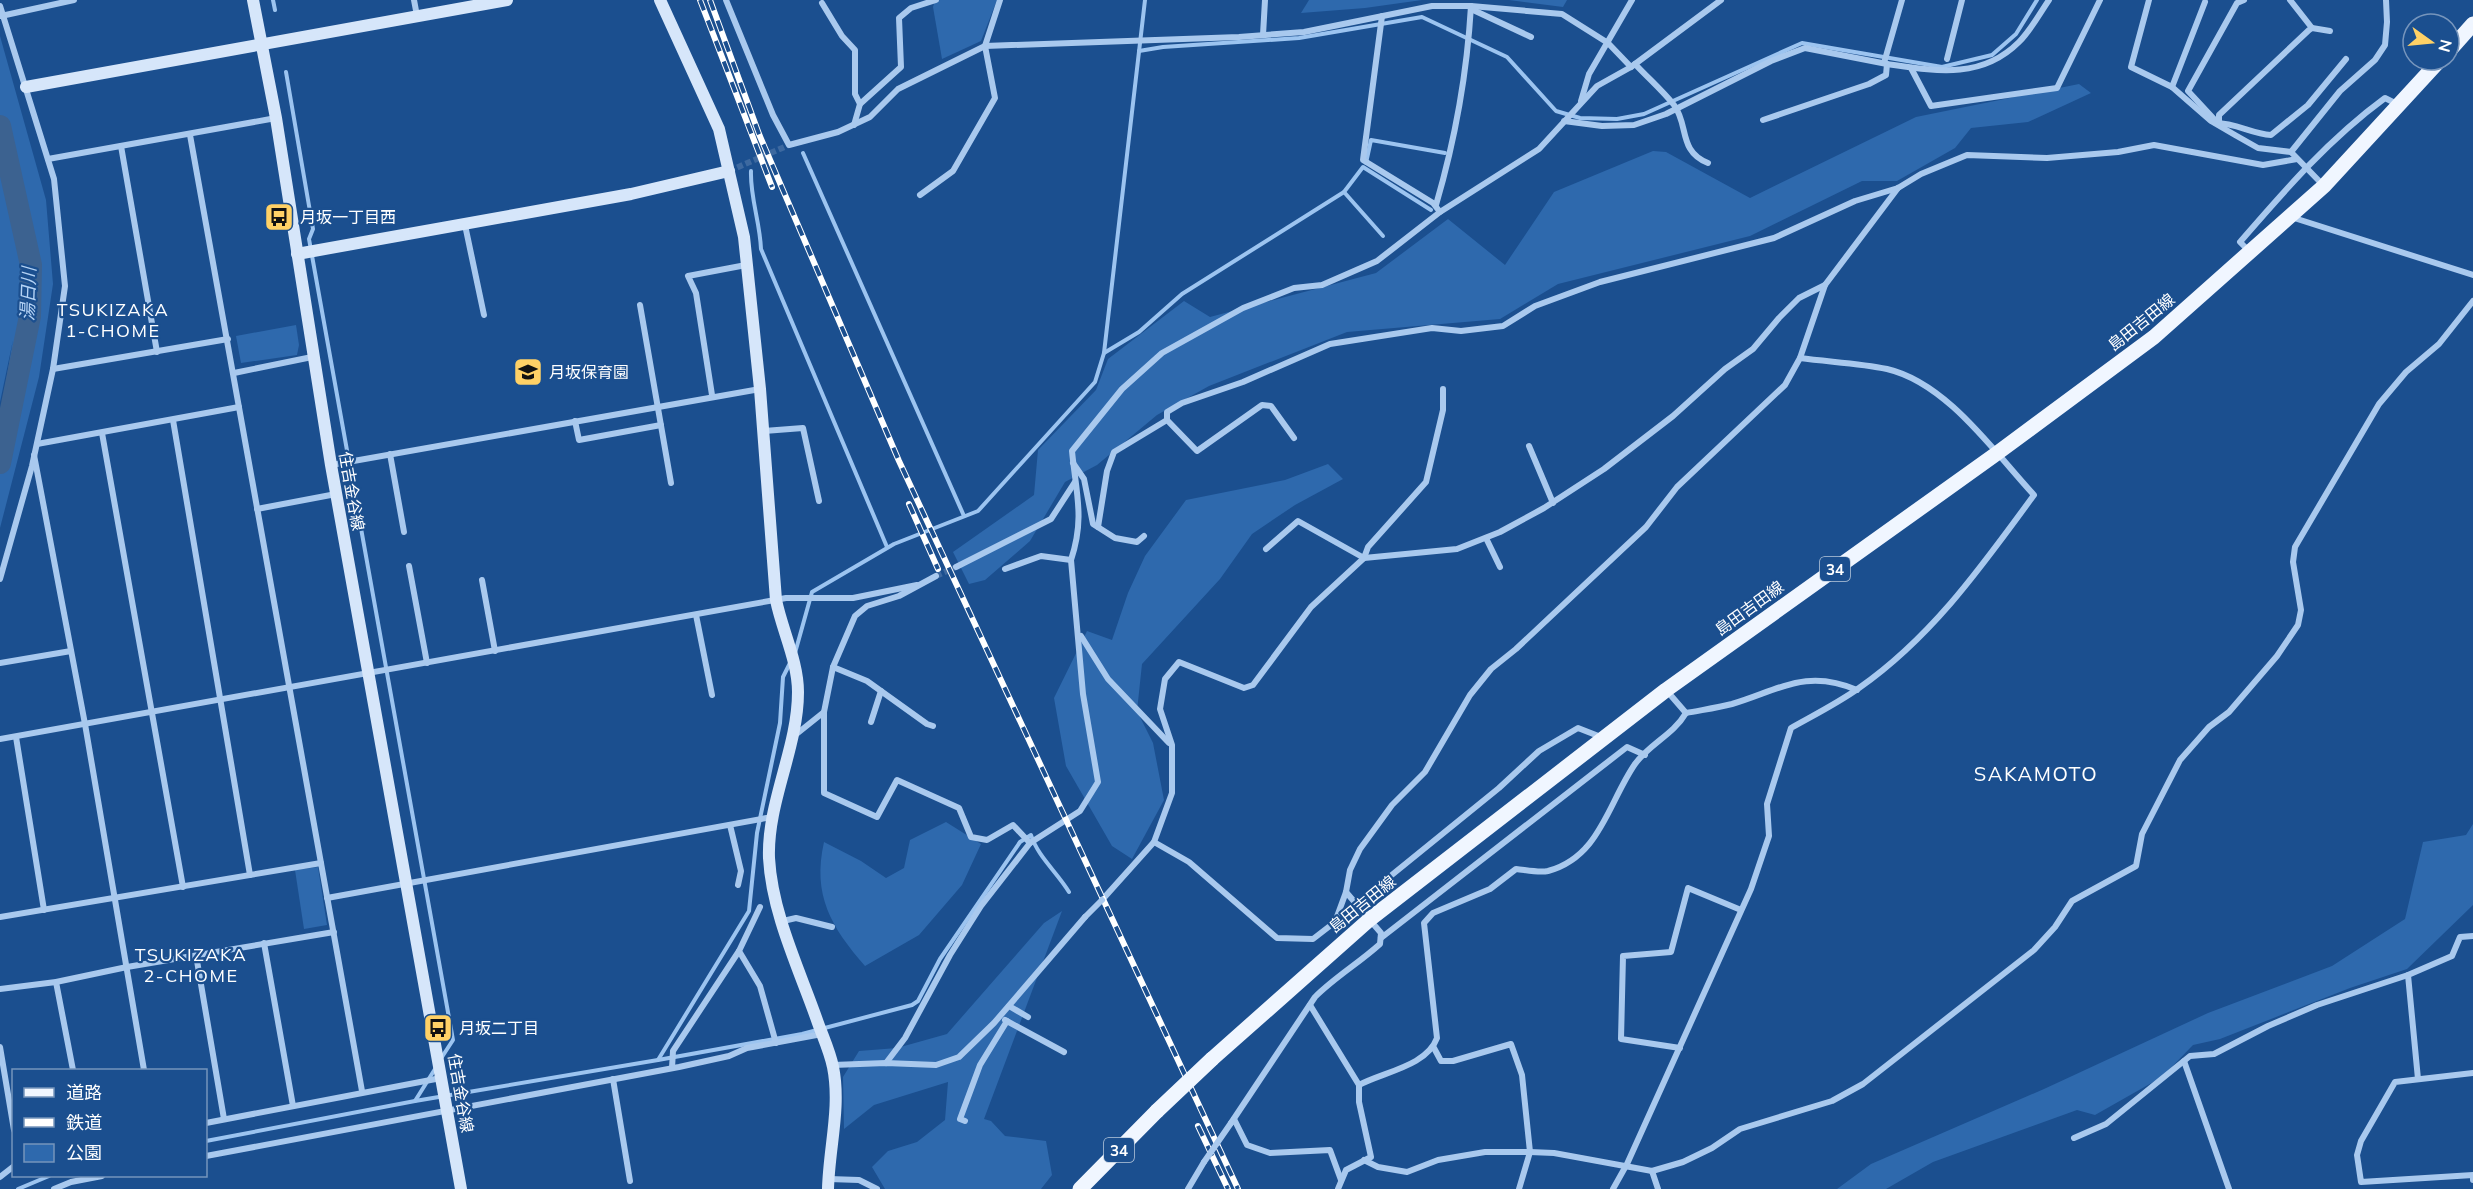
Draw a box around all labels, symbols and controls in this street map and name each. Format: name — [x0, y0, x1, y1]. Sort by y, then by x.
north arrow — [2401, 12, 2461, 72]
text: N — [2434, 37, 2457, 54]
bus stop icon: 月坂一丁目西 — [263, 201, 295, 233]
place label: 月坂一丁目西 — [300, 207, 396, 227]
water label: 湯日川 — [16, 265, 41, 321]
street label: 島田吉田線 — [2104, 289, 2178, 355]
district label: TSUKIZAKA 1-CHOME — [57, 298, 169, 342]
school or university icon: 月坂保育園 — [512, 356, 544, 388]
place label: 月坂保育園 — [549, 362, 629, 382]
street label: 住吉金谷線 — [335, 450, 369, 532]
road number: 34 — [1820, 557, 1850, 581]
street label: 島田吉田線 — [1711, 576, 1787, 640]
district label: SAKAMOTO — [1974, 761, 2098, 786]
street label: 島田吉田線 — [1325, 871, 1399, 937]
district label: TSUKIZAKA 2-CHOME — [135, 943, 247, 987]
bus stop icon: 月坂二丁目 — [422, 1012, 454, 1044]
place label: 月坂二丁目 — [459, 1018, 539, 1038]
street label: 住吉金谷線 — [444, 1052, 478, 1134]
legend — [12, 1069, 207, 1177]
text: 道路 — [66, 1081, 102, 1104]
text: 鉄道 — [66, 1111, 102, 1134]
road number: 34 — [1104, 1138, 1134, 1162]
text: 公園 — [66, 1141, 102, 1164]

